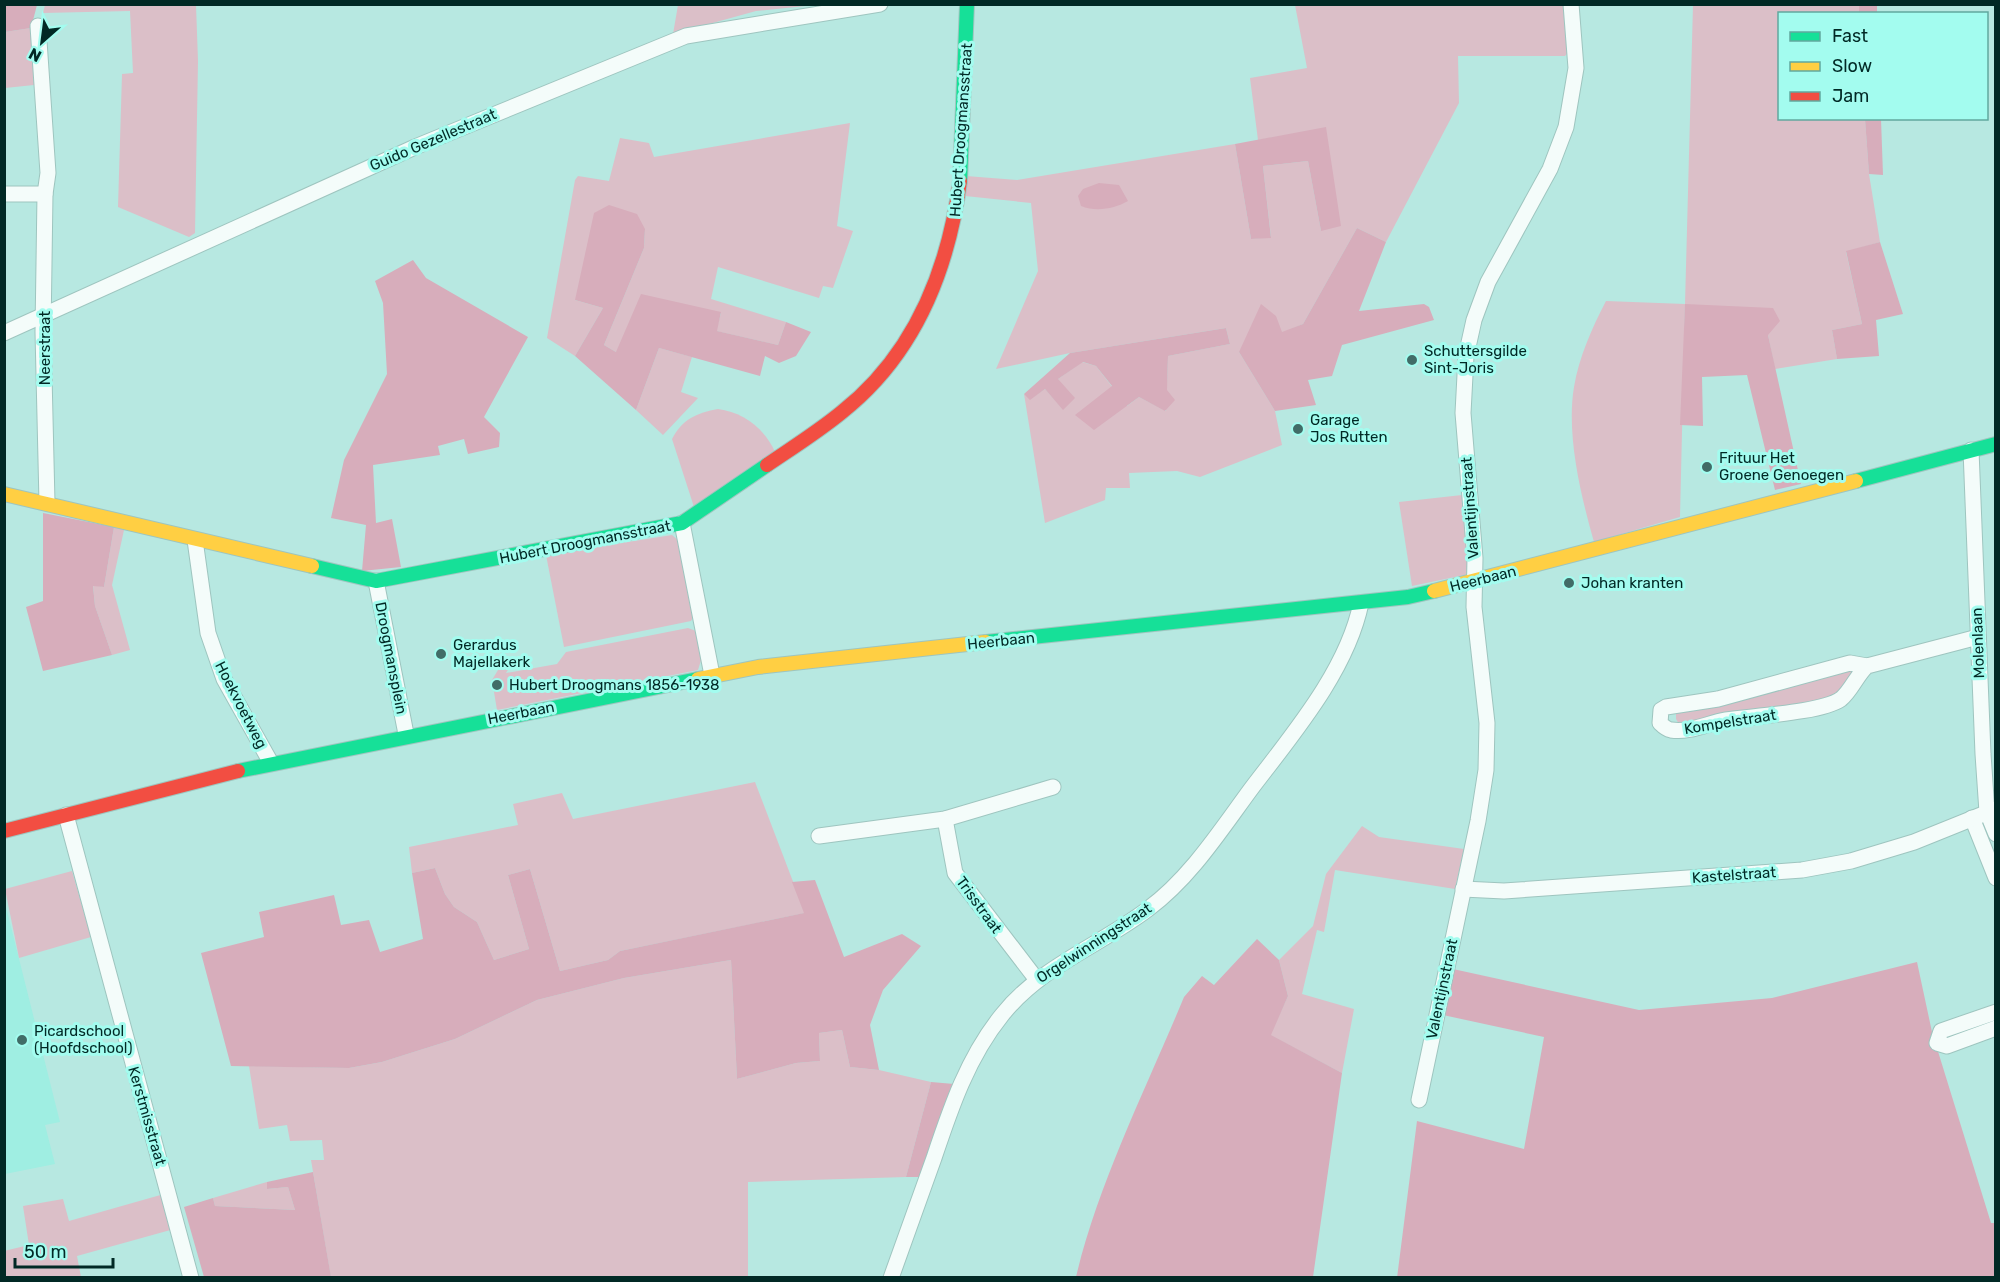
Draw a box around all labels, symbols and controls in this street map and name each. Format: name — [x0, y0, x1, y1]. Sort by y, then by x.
north arrow — [12, 12, 72, 72]
legend — [1778, 12, 1988, 120]
text: Fast — [1832, 25, 1868, 47]
street label: Hubert Droogmansstraat — [946, 42, 976, 218]
text: N — [26, 44, 45, 66]
text: Slow — [1832, 55, 1872, 77]
text: Jam — [1832, 85, 1869, 107]
street label: Guido Gezellestraat — [367, 105, 499, 175]
street label: Neerstraat — [36, 311, 54, 385]
place label: Schuttersgilde Sint-Joris — [1424, 342, 1527, 377]
marker: Schuttersgilde Sint-Joris — [1405, 353, 1419, 367]
place label: Garage Jos Rutten — [1310, 411, 1388, 446]
marker: Garage Jos Rutten — [1291, 422, 1305, 436]
place label: Frituur Het Groene Genoegen — [1719, 449, 1844, 484]
street label: Valentijnstraat — [1457, 456, 1483, 560]
marker: Frituur Het Groene Genoegen — [1700, 460, 1714, 474]
street label: Hubert Droogmansstraat — [498, 517, 672, 567]
street label: Heerbaan — [1448, 562, 1518, 596]
place label: Johan kranten — [1581, 574, 1683, 592]
marker: Johan kranten — [1562, 576, 1576, 590]
street label: Droogmansplein — [371, 600, 411, 716]
street label: Molenlaan — [1968, 607, 1988, 679]
street label: Heerbaan — [966, 629, 1036, 653]
place label: Gerardus Majellakerk — [453, 636, 531, 671]
marker: Gerardus Majellakerk — [434, 647, 448, 661]
street label: Hoekvoetweg — [211, 658, 271, 752]
place label: Hubert Droogmans 1856-1938 — [509, 676, 720, 694]
marker: Hubert Droogmans 1856-1938 — [490, 678, 504, 692]
street label: Heerbaan — [486, 698, 556, 728]
street label: Kompelstraat — [1683, 706, 1777, 738]
street label: Kastelstraat — [1691, 863, 1777, 887]
street label: Trisstraat — [952, 873, 1006, 937]
street label: Orgelwinningstraat — [1033, 899, 1155, 987]
street label: Valentijnstraat — [1423, 937, 1461, 1041]
place label: Picardschool (Hoofdschool) — [34, 1022, 133, 1057]
marker: Picardschool (Hoofdschool) — [15, 1033, 29, 1047]
street label: Kerstmisstraat — [124, 1064, 170, 1168]
scale bar — [15, 1231, 112, 1269]
text: 50 m — [24, 1241, 67, 1263]

